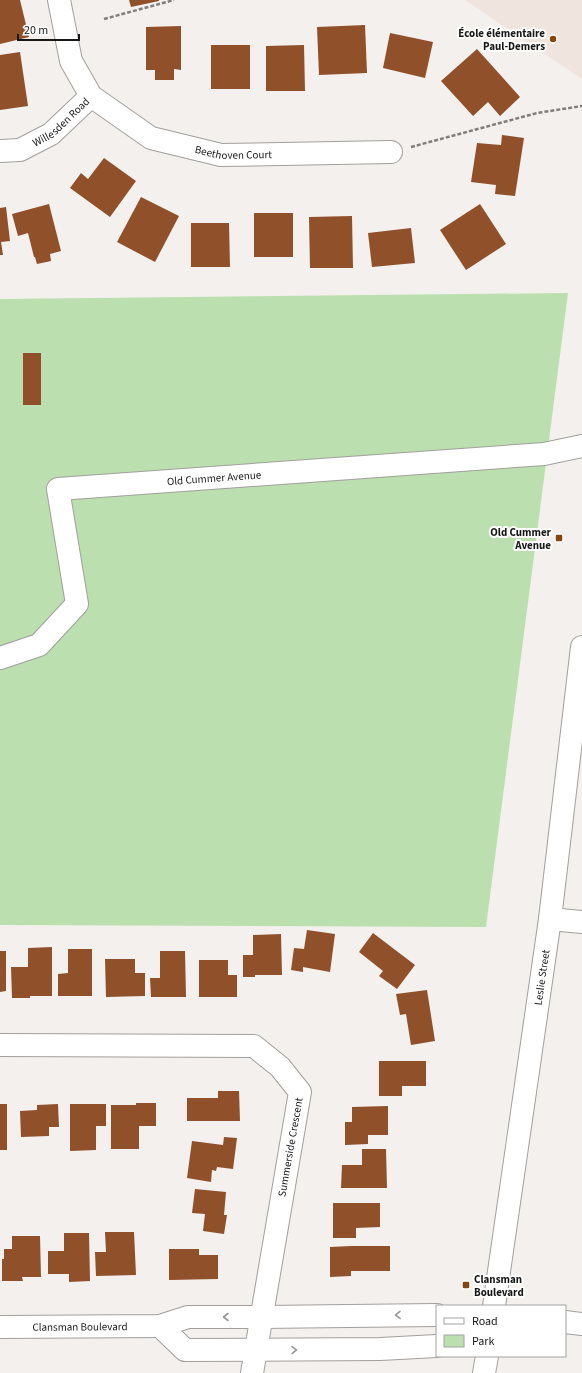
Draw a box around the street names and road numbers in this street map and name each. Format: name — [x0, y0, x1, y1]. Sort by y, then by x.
street label: Willesden Road — [30, 94, 93, 150]
street label: Beethoven Court — [193, 142, 272, 163]
street label: Old Cummer Avenue — [166, 467, 262, 489]
street label: Leslie Street — [531, 948, 554, 1006]
street label: Summerside Crescent — [274, 1096, 307, 1198]
street label: Clansman Boulevard — [32, 1319, 128, 1335]

